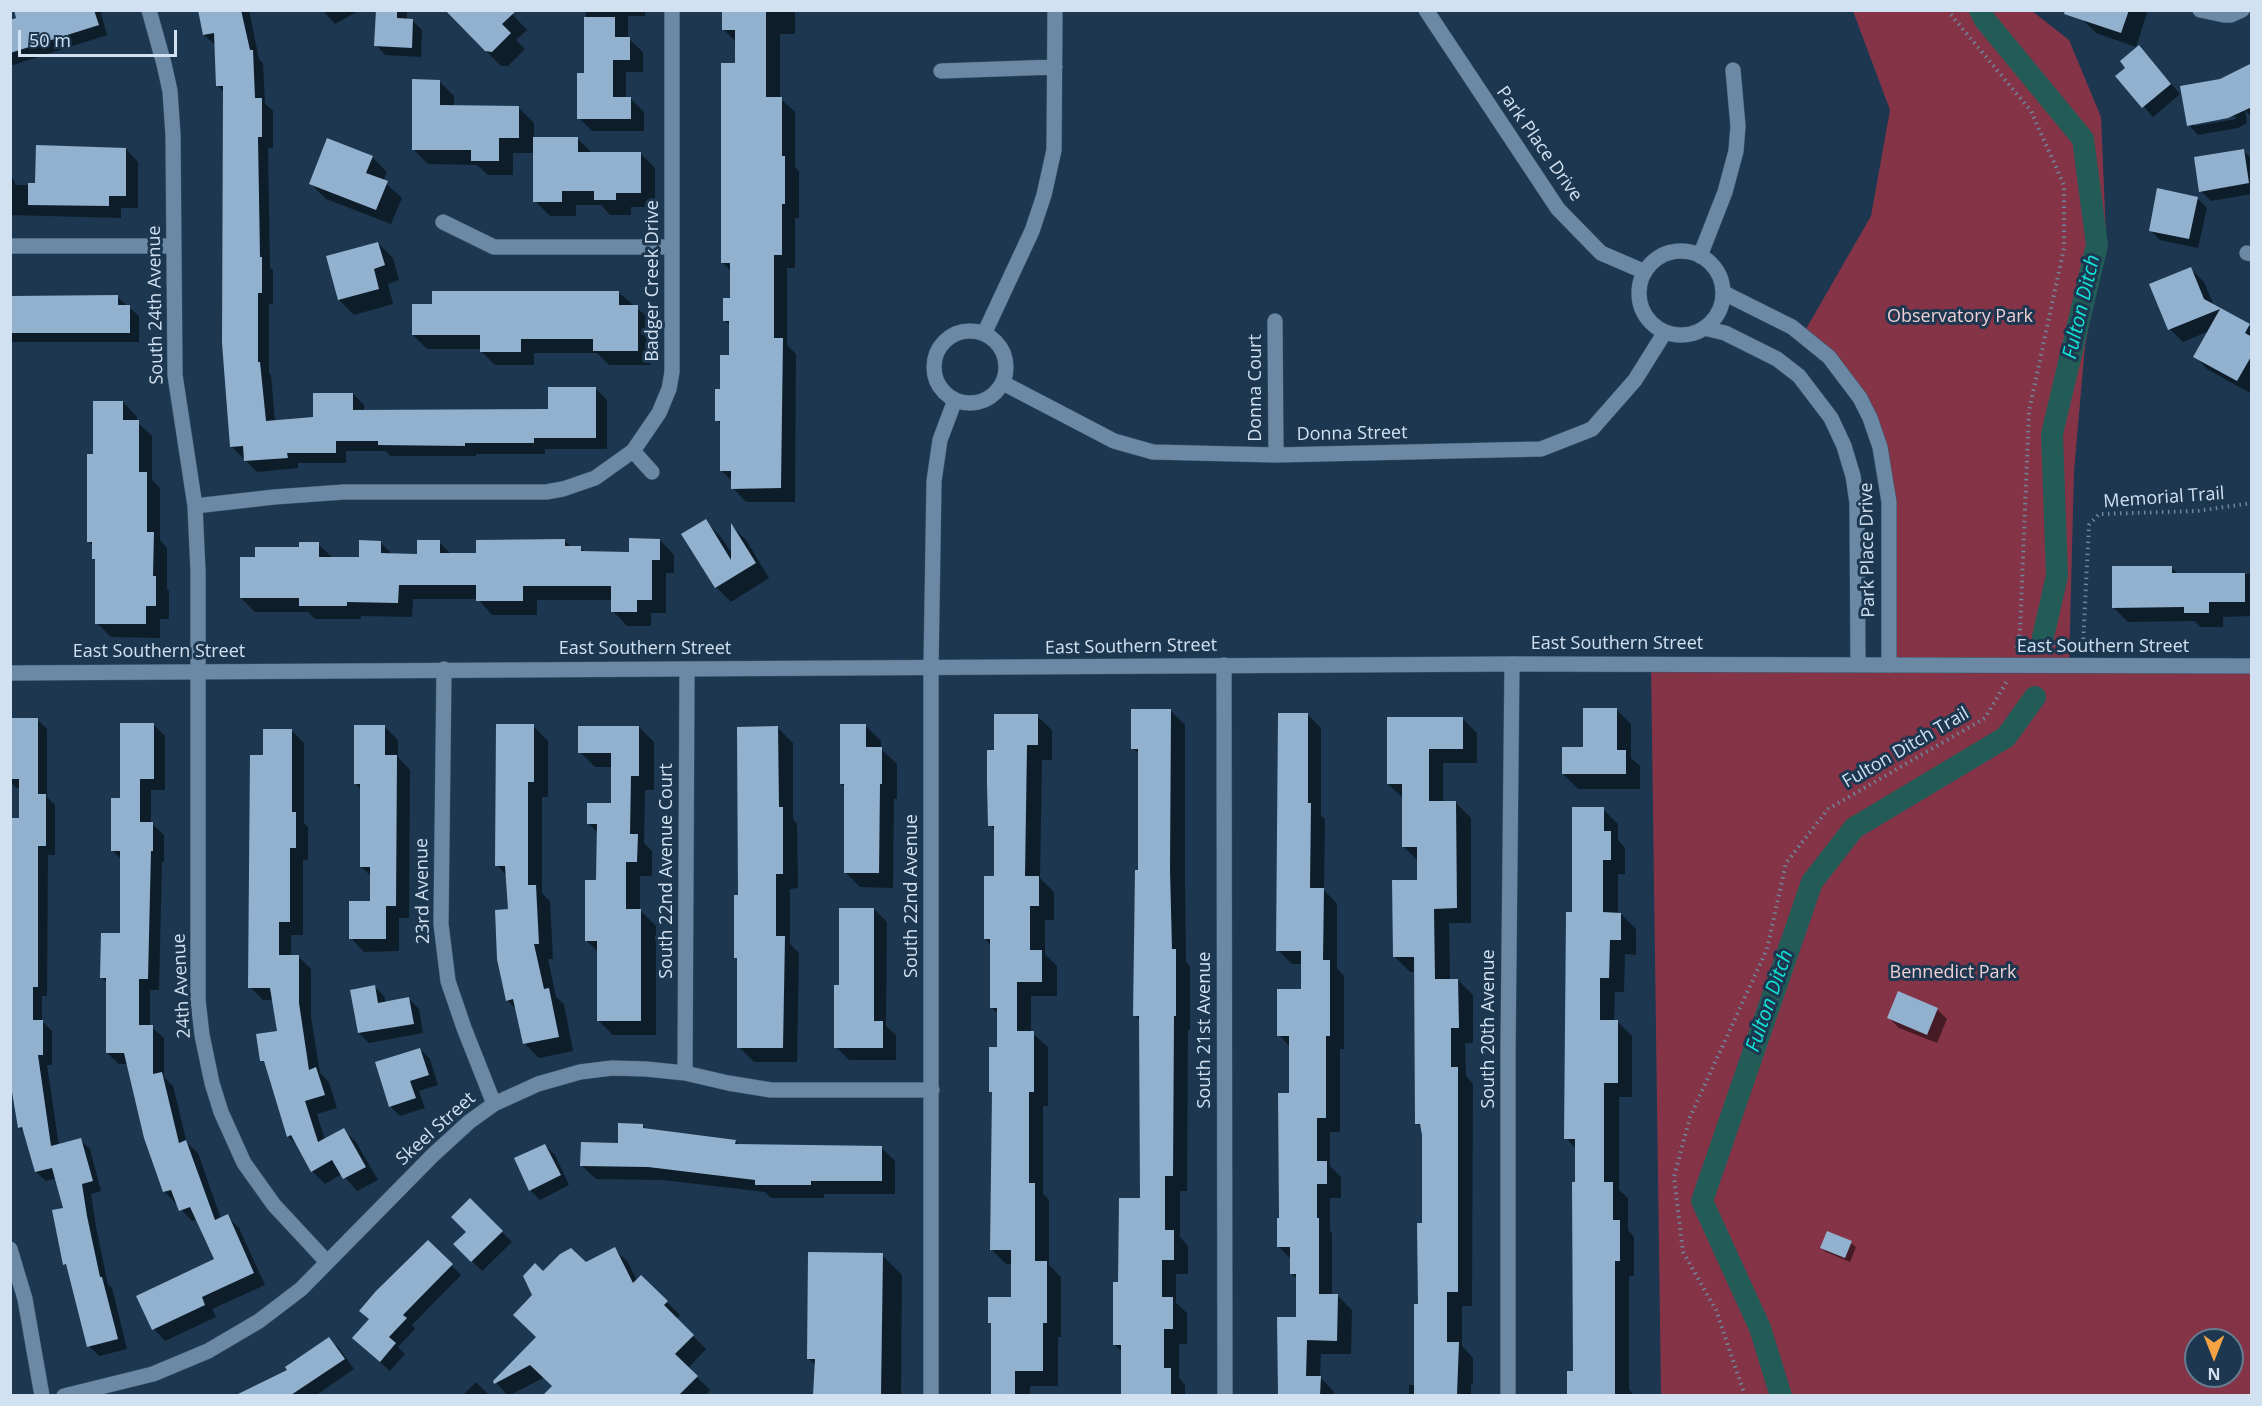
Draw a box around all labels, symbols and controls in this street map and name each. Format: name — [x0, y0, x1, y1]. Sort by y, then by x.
scale bar — [21, 18, 180, 56]
text: 50 m — [29, 28, 71, 52]
street label: Park Place Drive — [1491, 82, 1587, 206]
street label: Badger Creek Drive — [642, 200, 664, 362]
street label: South 24th Avenue — [144, 225, 168, 385]
water label: Fulton Ditch — [2058, 253, 2106, 361]
park label: Observatory Park — [1887, 306, 2033, 328]
street label: Donna Court — [1245, 334, 1267, 442]
street label: Donna Street — [1296, 422, 1408, 446]
street label: Park Place Drive — [1856, 482, 1880, 618]
street label: Memorial Trail — [2103, 483, 2225, 513]
street label: East Southern Street — [1531, 633, 1703, 655]
street label: East Southern Street — [1045, 635, 1217, 659]
street label: East Southern Street — [2017, 636, 2189, 658]
street label: East Southern Street — [559, 638, 731, 660]
street label: East Southern Street — [73, 641, 245, 663]
street label: Fulton Ditch Trail — [1839, 703, 1973, 793]
street label: South 22nd Avenue Court — [656, 763, 678, 979]
street label: South 22nd Avenue — [901, 814, 923, 978]
street label: 23rd Avenue — [411, 838, 435, 944]
street label: 24th Avenue — [168, 933, 196, 1039]
water label: Fulton Ditch — [1741, 947, 1799, 1055]
street label: South 20th Avenue — [1478, 949, 1500, 1109]
street label: South 21st Avenue — [1194, 952, 1216, 1108]
park label: Bennedict Park — [1890, 962, 2016, 984]
street label: Skeel Street — [392, 1088, 480, 1170]
north arrow — [2184, 1328, 2244, 1388]
text: N — [2208, 1363, 2221, 1385]

